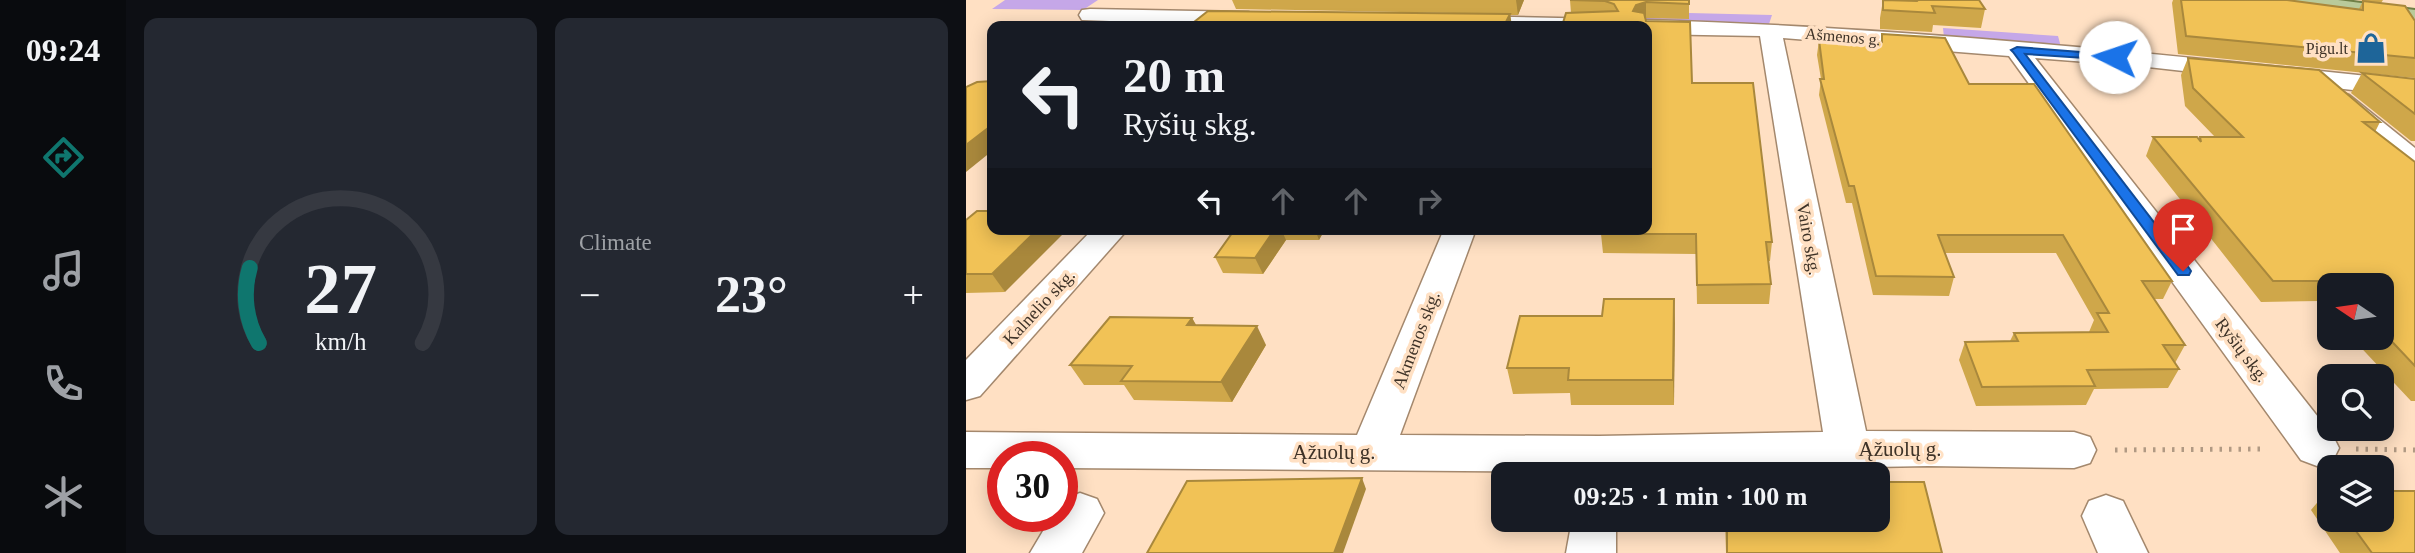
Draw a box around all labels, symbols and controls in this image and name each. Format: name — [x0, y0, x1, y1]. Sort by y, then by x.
position arrow — [2078, 20, 2152, 94]
street label: Ašmenos g. — [1804, 25, 1881, 49]
shop icon: Pigu.lt — [2354, 31, 2388, 65]
text: 09:24 — [26, 32, 100, 68]
place label: Pigu.lt — [2306, 40, 2349, 58]
text: 20 m — [1123, 48, 1225, 103]
icon: left — [1008, 49, 1099, 140]
text: Ryšių skg. — [1123, 106, 1257, 142]
icon: directions — [39, 133, 88, 182]
icon: left — [1191, 182, 1229, 220]
icon: ahead — [1264, 182, 1302, 220]
icon: ahead — [1337, 182, 1375, 220]
icon: right — [1410, 182, 1448, 220]
pin — [2153, 199, 2213, 271]
street label: Vairo skg. — [1793, 201, 1825, 277]
icon: arrive — [2164, 210, 2202, 248]
text: Climate — [579, 230, 652, 255]
icon: music — [39, 246, 88, 295]
text: 27 — [304, 248, 377, 329]
street label: Kalnelio skg. — [999, 265, 1079, 349]
text: 23° — [715, 266, 788, 323]
north arrow — [2317, 273, 2394, 350]
map controls — [2317, 273, 2394, 532]
text: − — [579, 274, 600, 316]
text: + — [903, 274, 924, 316]
street label: Akmenos skg. — [1388, 288, 1444, 392]
street label: Ryšių skg. — [2211, 314, 2273, 386]
text: km/h — [315, 327, 367, 354]
icon: phone — [39, 359, 88, 408]
button: search — [2317, 364, 2394, 441]
street label: Ąžuolų g. — [1859, 437, 1941, 461]
street label: Ąžuolų g. — [1293, 440, 1375, 464]
speed limit sign: 30 — [987, 441, 1078, 532]
button: layers — [2317, 455, 2394, 532]
icon: climate — [39, 472, 88, 521]
text: 09:25 · 1 min · 100 m — [1574, 482, 1808, 511]

